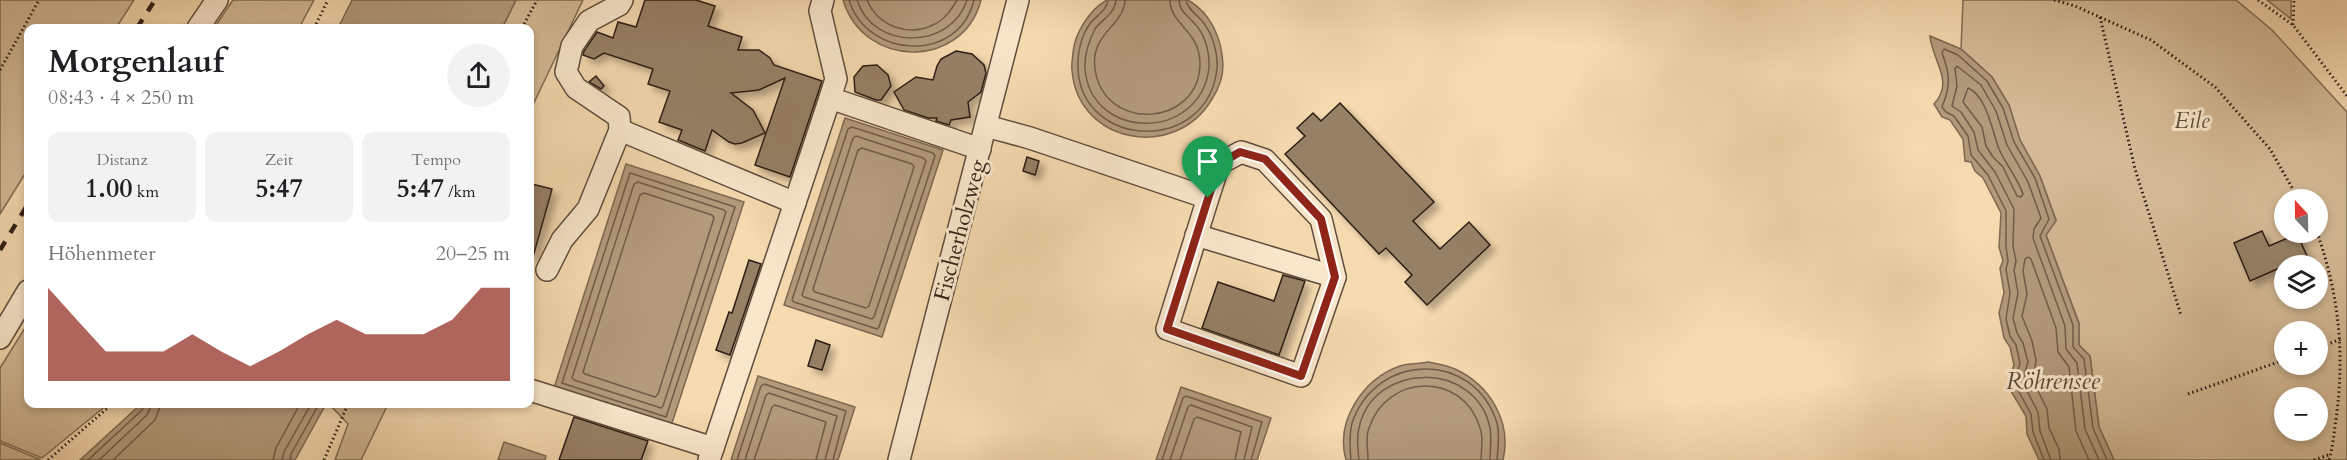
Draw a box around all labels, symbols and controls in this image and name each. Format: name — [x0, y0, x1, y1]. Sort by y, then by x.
text: Morgenlauf — [48, 39, 224, 84]
button: share — [447, 44, 510, 107]
text: 08:43 · 4 × 250 m — [48, 84, 194, 111]
park label: Eile — [2174, 106, 2210, 136]
pin — [1182, 136, 1233, 198]
icon: arrive — [1191, 145, 1224, 178]
text: Distanz — [96, 149, 148, 171]
text: Zeit — [265, 149, 293, 171]
text: Tempo — [411, 149, 461, 171]
street label: Fischerholzweg — [927, 155, 993, 304]
text: 1.00 — [85, 171, 133, 206]
text: 5:47 — [255, 171, 303, 206]
text: 5:47 — [396, 171, 444, 206]
text: km — [133, 181, 159, 203]
text: /km — [444, 181, 476, 203]
north arrow — [2274, 189, 2328, 243]
map controls — [2274, 189, 2328, 441]
text: Höhenmeter — [48, 240, 156, 267]
text: 20–25 m — [436, 240, 510, 267]
button: layers — [2274, 255, 2328, 309]
button: + — [2274, 321, 2328, 375]
water label: Röhrensee — [2006, 365, 2101, 398]
button: − — [2274, 387, 2328, 441]

